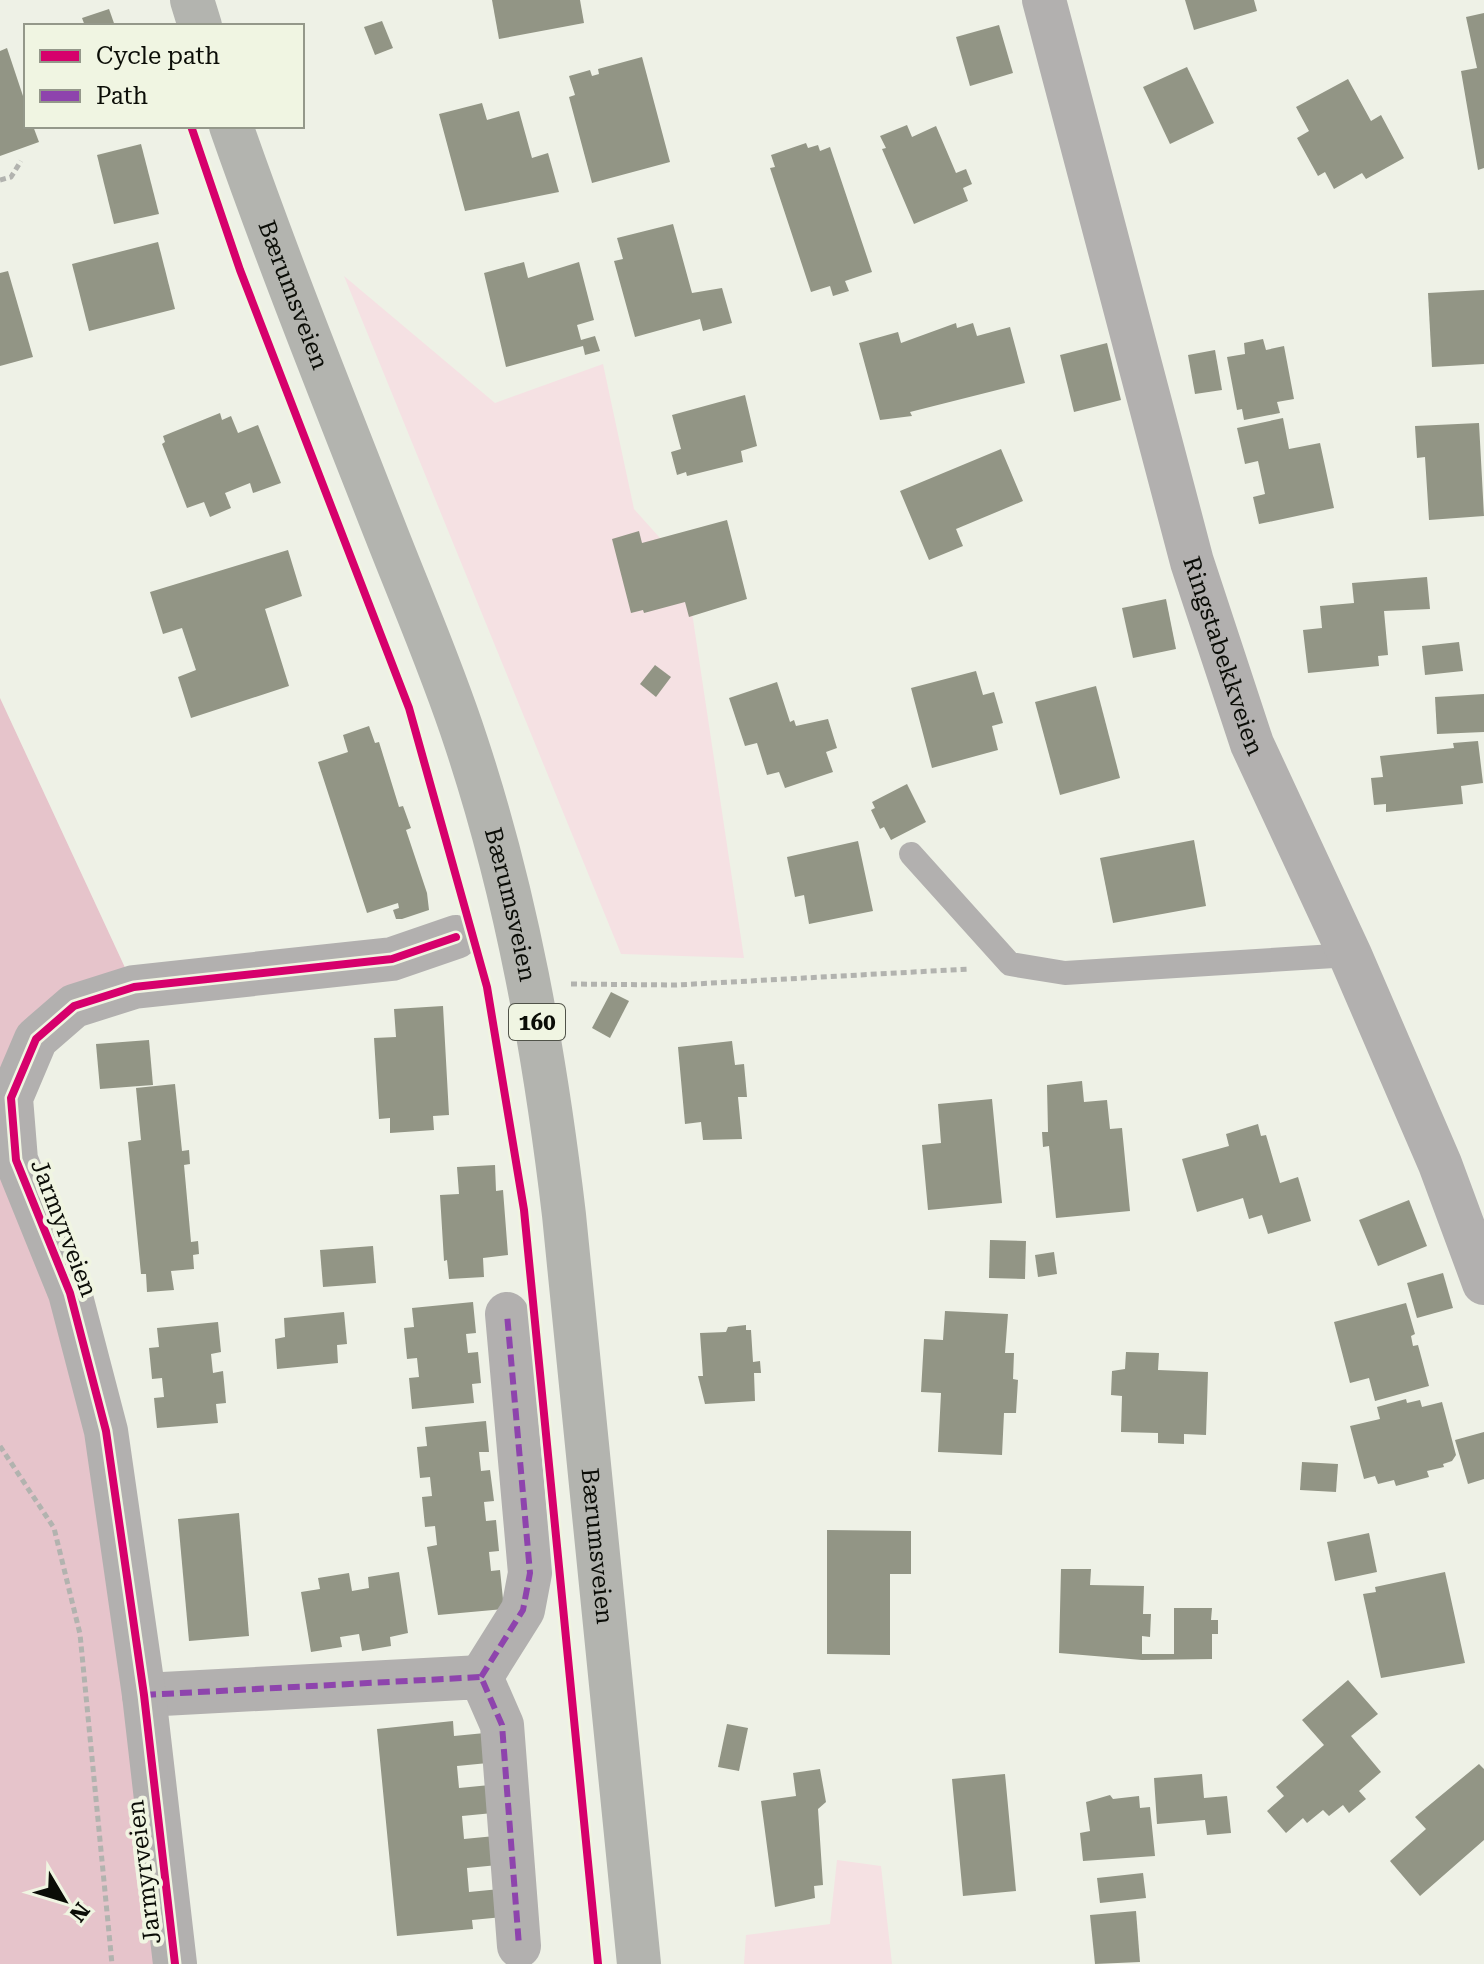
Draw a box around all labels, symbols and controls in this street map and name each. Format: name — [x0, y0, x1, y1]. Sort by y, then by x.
legend — [24, 24, 304, 128]
text: Cycle path — [96, 42, 220, 70]
text: Path — [96, 82, 148, 110]
street label: Bærumsveien — [252, 217, 334, 373]
street label: Ringstabekkveien — [1177, 553, 1269, 760]
street label: Bærumsveien — [479, 825, 542, 984]
road number: 160 — [509, 1004, 565, 1040]
street label: Jarmyrveien — [25, 1155, 103, 1301]
street label: Bærumsveien — [575, 1467, 619, 1626]
street label: Jarmyrveien — [121, 1798, 167, 1946]
north arrow — [24, 1860, 104, 1940]
text: N — [64, 1898, 94, 1926]

